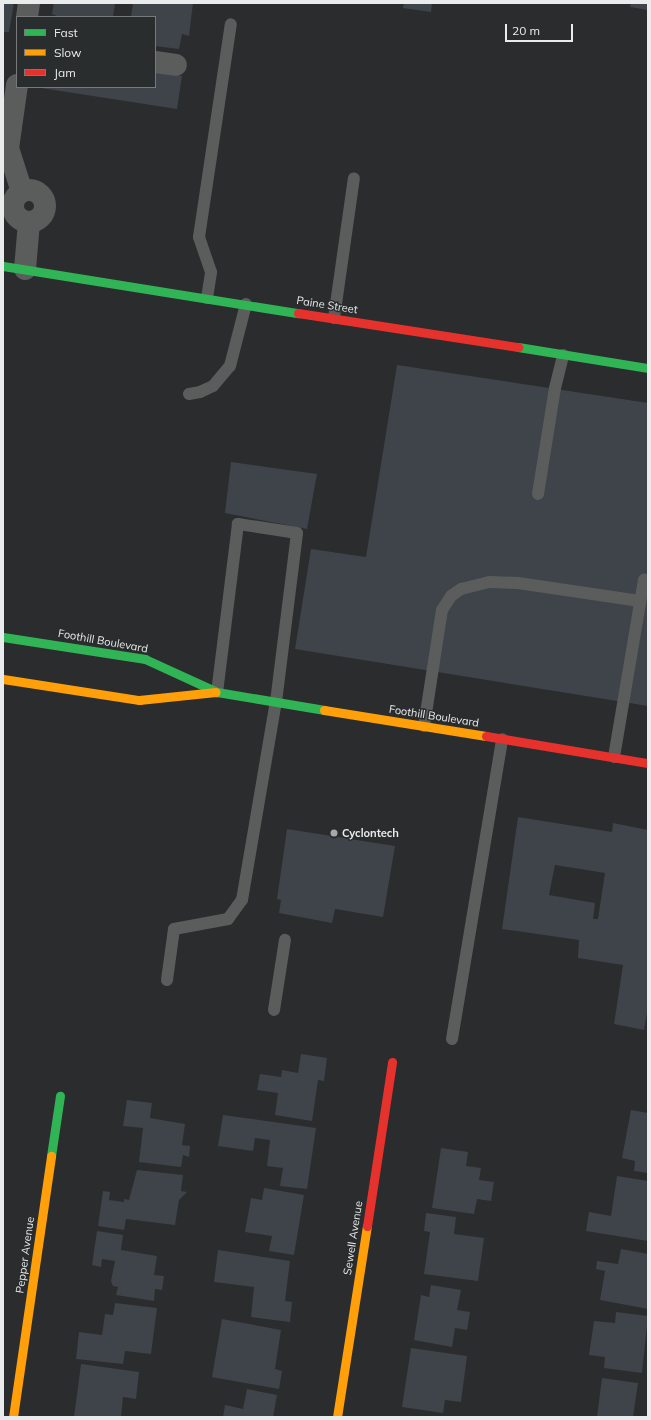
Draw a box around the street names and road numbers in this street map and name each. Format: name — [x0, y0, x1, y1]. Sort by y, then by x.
street label: Paine Street — [295, 294, 359, 316]
street label: Foothill Boulevard — [57, 627, 149, 655]
street label: Foothill Boulevard — [388, 702, 480, 730]
street label: Sewell Avenue — [341, 1200, 365, 1276]
street label: Pepper Avenue — [13, 1216, 37, 1294]

